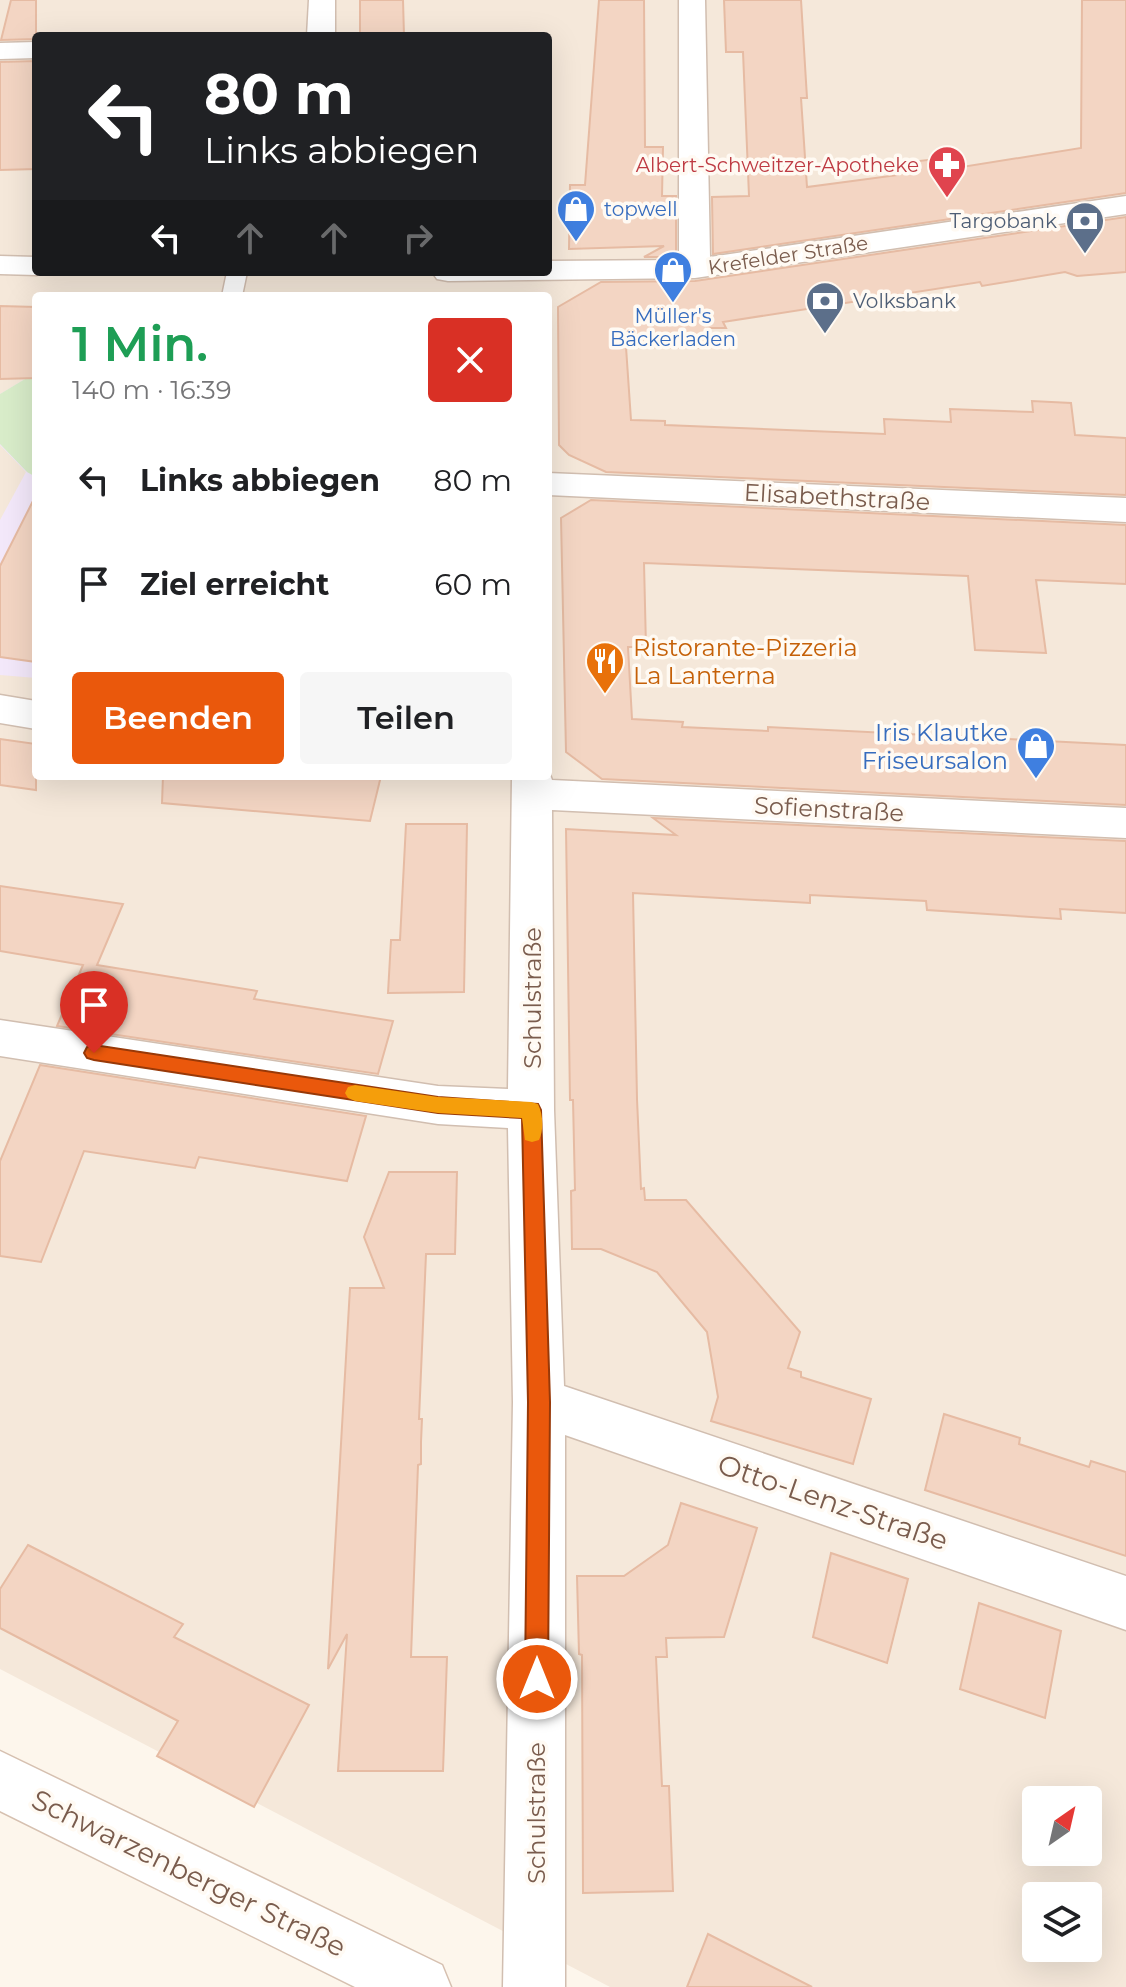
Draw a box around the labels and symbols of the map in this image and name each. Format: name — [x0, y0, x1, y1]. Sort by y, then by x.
pharmacy icon: Albert-Schweitzer-Apotheke — [926, 144, 968, 199]
place label: Albert-Schweitzer-Apotheke — [636, 153, 919, 177]
shop icon: topwell — [555, 188, 597, 243]
place label: topwell — [604, 197, 678, 221]
bank icon: Targobank — [1064, 200, 1106, 255]
place label: Targobank — [950, 209, 1057, 233]
street label: Krefelder Straße — [706, 230, 870, 280]
shop icon: Müller's Bäckerladen — [652, 249, 694, 304]
bank icon: Volksbank — [804, 280, 846, 335]
place label: Volksbank — [853, 289, 956, 313]
place label: Müller's Bäckerladen — [610, 304, 736, 351]
street label: Elisabethstraße — [743, 478, 931, 516]
place label: Ristorante-Pizzeria La Lanterna — [633, 633, 858, 690]
restaurant icon: Ristorante-Pizzeria La Lanterna — [584, 640, 626, 695]
place label: Iris Klautke Friseursalon — [862, 718, 1008, 775]
shop icon: Iris Klautke Friseursalon — [1015, 725, 1057, 780]
street label: Sofienstraße — [753, 791, 905, 827]
street label: Schulstraße — [518, 927, 547, 1069]
pin — [60, 971, 128, 1053]
street label: Otto-Lenz-Straße — [714, 1447, 952, 1557]
position arrow — [495, 1637, 579, 1721]
street label: Schulstraße — [522, 1742, 551, 1884]
street label: Schwarzenberger Straße — [26, 1782, 352, 1964]
north arrow — [1022, 1786, 1102, 1866]

